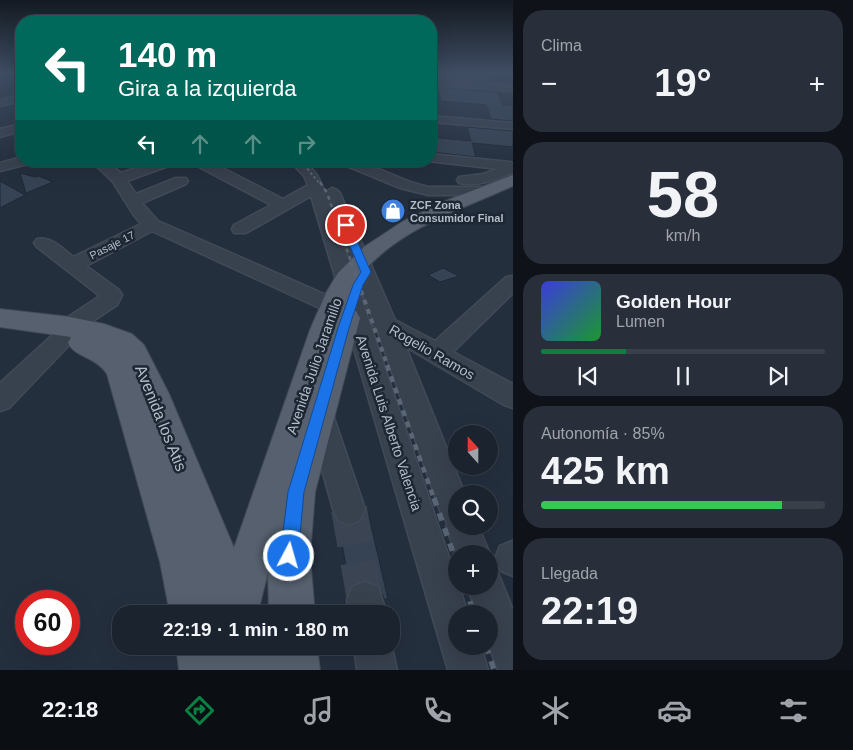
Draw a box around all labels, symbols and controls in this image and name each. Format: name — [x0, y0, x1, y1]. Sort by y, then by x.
icon: left — [35, 35, 100, 100]
text: 140 m — [118, 35, 217, 74]
text: Clima — [541, 37, 582, 54]
text: 19° — [654, 62, 712, 104]
text: − — [541, 68, 557, 99]
text: + — [809, 68, 825, 99]
text: Gira a la izquierda — [118, 76, 297, 101]
icon: left — [133, 130, 161, 158]
icon: ahead — [186, 130, 214, 158]
icon: ahead — [239, 130, 267, 158]
icon: right — [292, 130, 320, 158]
text: 58 — [647, 158, 719, 231]
shop icon: ZCF Zona Consumidor Final — [380, 198, 406, 224]
place label: ZCF Zona Consumidor Final — [410, 199, 504, 224]
pin — [325, 204, 367, 246]
icon: arrive — [332, 211, 360, 239]
text: km/h — [666, 227, 700, 244]
street label: Pasaje 17 — [87, 229, 137, 261]
text: Golden Hour — [616, 291, 731, 312]
street label: Avenida Julio Jaramillo — [283, 296, 345, 436]
text: Lumen — [616, 313, 665, 330]
street label: Rogelio Ramos — [387, 321, 477, 383]
street label: Avenida Luis Alberto Valencia — [353, 333, 425, 513]
icon: previous — [574, 362, 602, 390]
icon: pause — [669, 362, 697, 390]
icon: next — [764, 362, 792, 390]
street label: Avenida los Atis — [132, 363, 190, 473]
north arrow — [448, 425, 498, 475]
map controls — [448, 425, 498, 655]
text: Autonomía · 85% — [541, 425, 665, 442]
text: 425 km — [541, 450, 670, 492]
button: search — [448, 485, 498, 535]
position arrow — [262, 529, 314, 581]
button: + — [448, 545, 498, 595]
text: Llegada — [541, 565, 598, 582]
speed limit sign: 60 — [15, 590, 80, 655]
text: 22:19 — [541, 590, 638, 632]
button: − — [448, 605, 498, 655]
text: 22:19 · 1 min · 180 m — [163, 619, 349, 640]
icon: directions — [182, 693, 217, 728]
icon: music — [301, 693, 336, 728]
icon: phone — [420, 693, 455, 728]
icon: climate — [538, 693, 573, 728]
icon: car — [657, 693, 692, 728]
icon: filters — [776, 693, 811, 728]
text: 22:18 — [42, 697, 98, 722]

